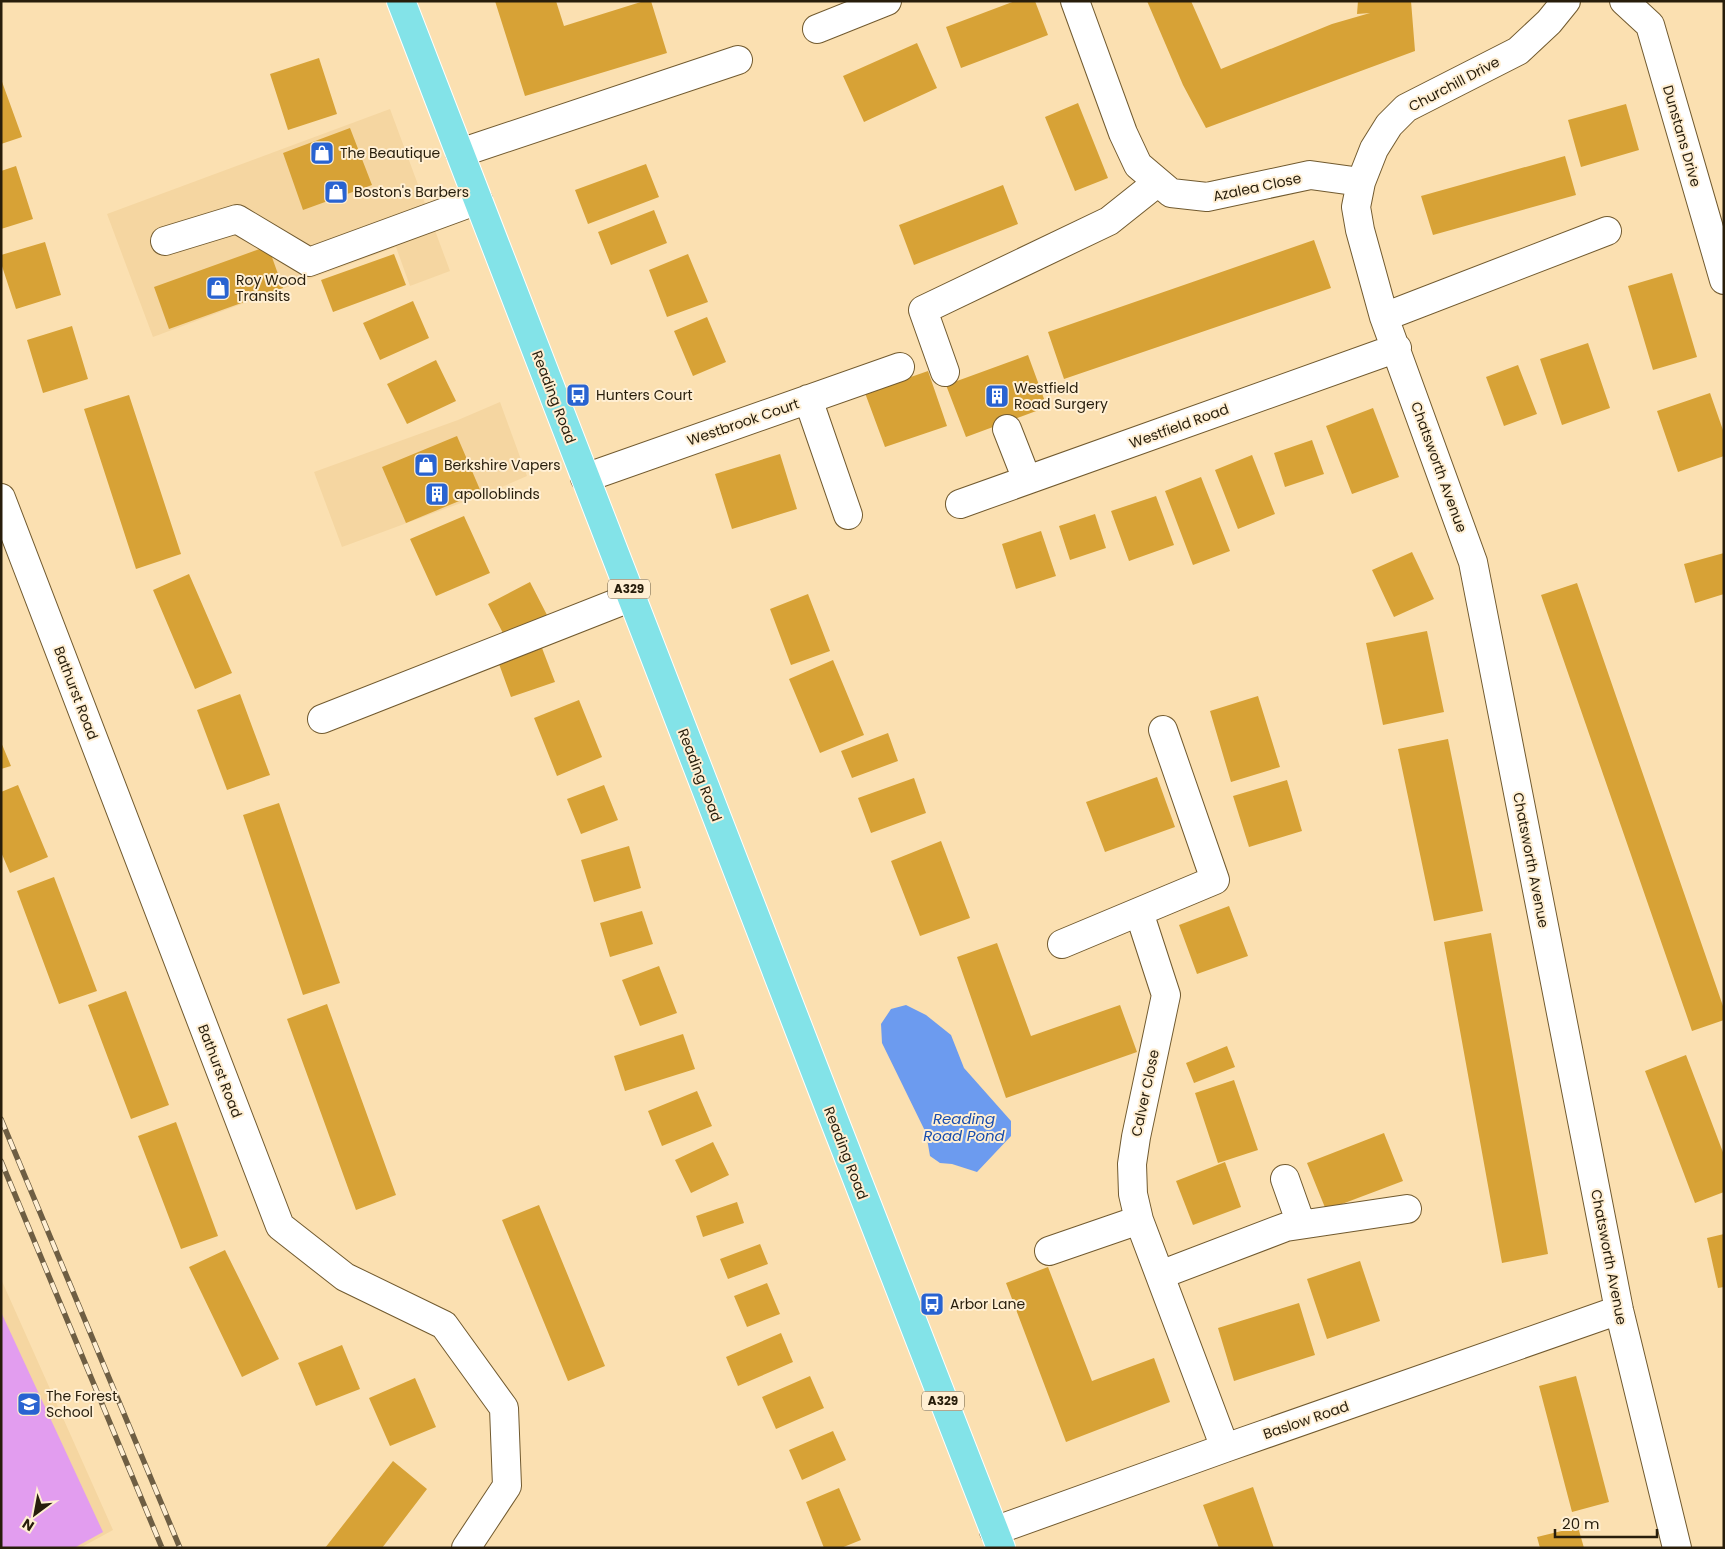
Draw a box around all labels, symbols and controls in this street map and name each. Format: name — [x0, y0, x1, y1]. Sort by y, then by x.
street label: Churchill Drive — [1405, 51, 1503, 116]
street label: Dunstans Drive — [1658, 83, 1706, 189]
shop icon: The Beautique — [309, 140, 335, 166]
place label: The Beautique — [340, 143, 441, 163]
street label: Azalea Close — [1211, 168, 1303, 206]
shop icon: Boston's Barbers — [323, 179, 349, 205]
place label: Boston's Barbers — [354, 182, 469, 202]
place label: Roy Wood Transits — [236, 270, 306, 306]
shop icon: Roy Wood Transits — [205, 275, 231, 301]
street label: Reading Road — [527, 348, 581, 446]
place label: Westfield Road Surgery — [1014, 378, 1108, 414]
bus stop icon: Hunters Court — [565, 382, 591, 408]
building icon: Westfield Road Surgery — [984, 383, 1010, 409]
place label: Hunters Court — [596, 385, 693, 405]
street label: Westbrook Court — [684, 393, 802, 451]
street label: Westfield Road — [1126, 399, 1232, 453]
street label: Chatsworth Avenue — [1406, 399, 1472, 535]
shop icon: Berkshire Vapers — [413, 452, 439, 478]
place label: Berkshire Vapers — [444, 455, 561, 475]
building icon: apolloblinds — [424, 481, 450, 507]
place label: apolloblinds — [454, 484, 540, 504]
road number: A329 — [608, 580, 650, 598]
street label: Bathurst Road — [49, 643, 103, 743]
street label: Reading Road — [673, 726, 727, 824]
street label: Chatsworth Avenue — [1508, 791, 1554, 930]
street label: Bathurst Road — [193, 1021, 247, 1121]
street label: Calver Close — [1126, 1047, 1164, 1138]
street label: Reading Road — [819, 1104, 873, 1202]
water label: Reading Road Pond — [923, 1108, 1006, 1146]
street label: Chatsworth Avenue — [1586, 1188, 1632, 1327]
bus stop icon: Arbor Lane — [919, 1291, 945, 1317]
place label: Arbor Lane — [950, 1294, 1026, 1314]
place label: The Forest School — [46, 1386, 117, 1422]
school or university icon: The Forest School — [16, 1391, 42, 1417]
road number: A329 — [922, 1392, 964, 1410]
street label: Baslow Road — [1260, 1396, 1352, 1444]
north arrow — [10, 1489, 60, 1539]
scale bar — [1555, 1506, 1658, 1538]
text: 20 m — [1562, 1513, 1600, 1534]
text: N — [18, 1514, 38, 1536]

